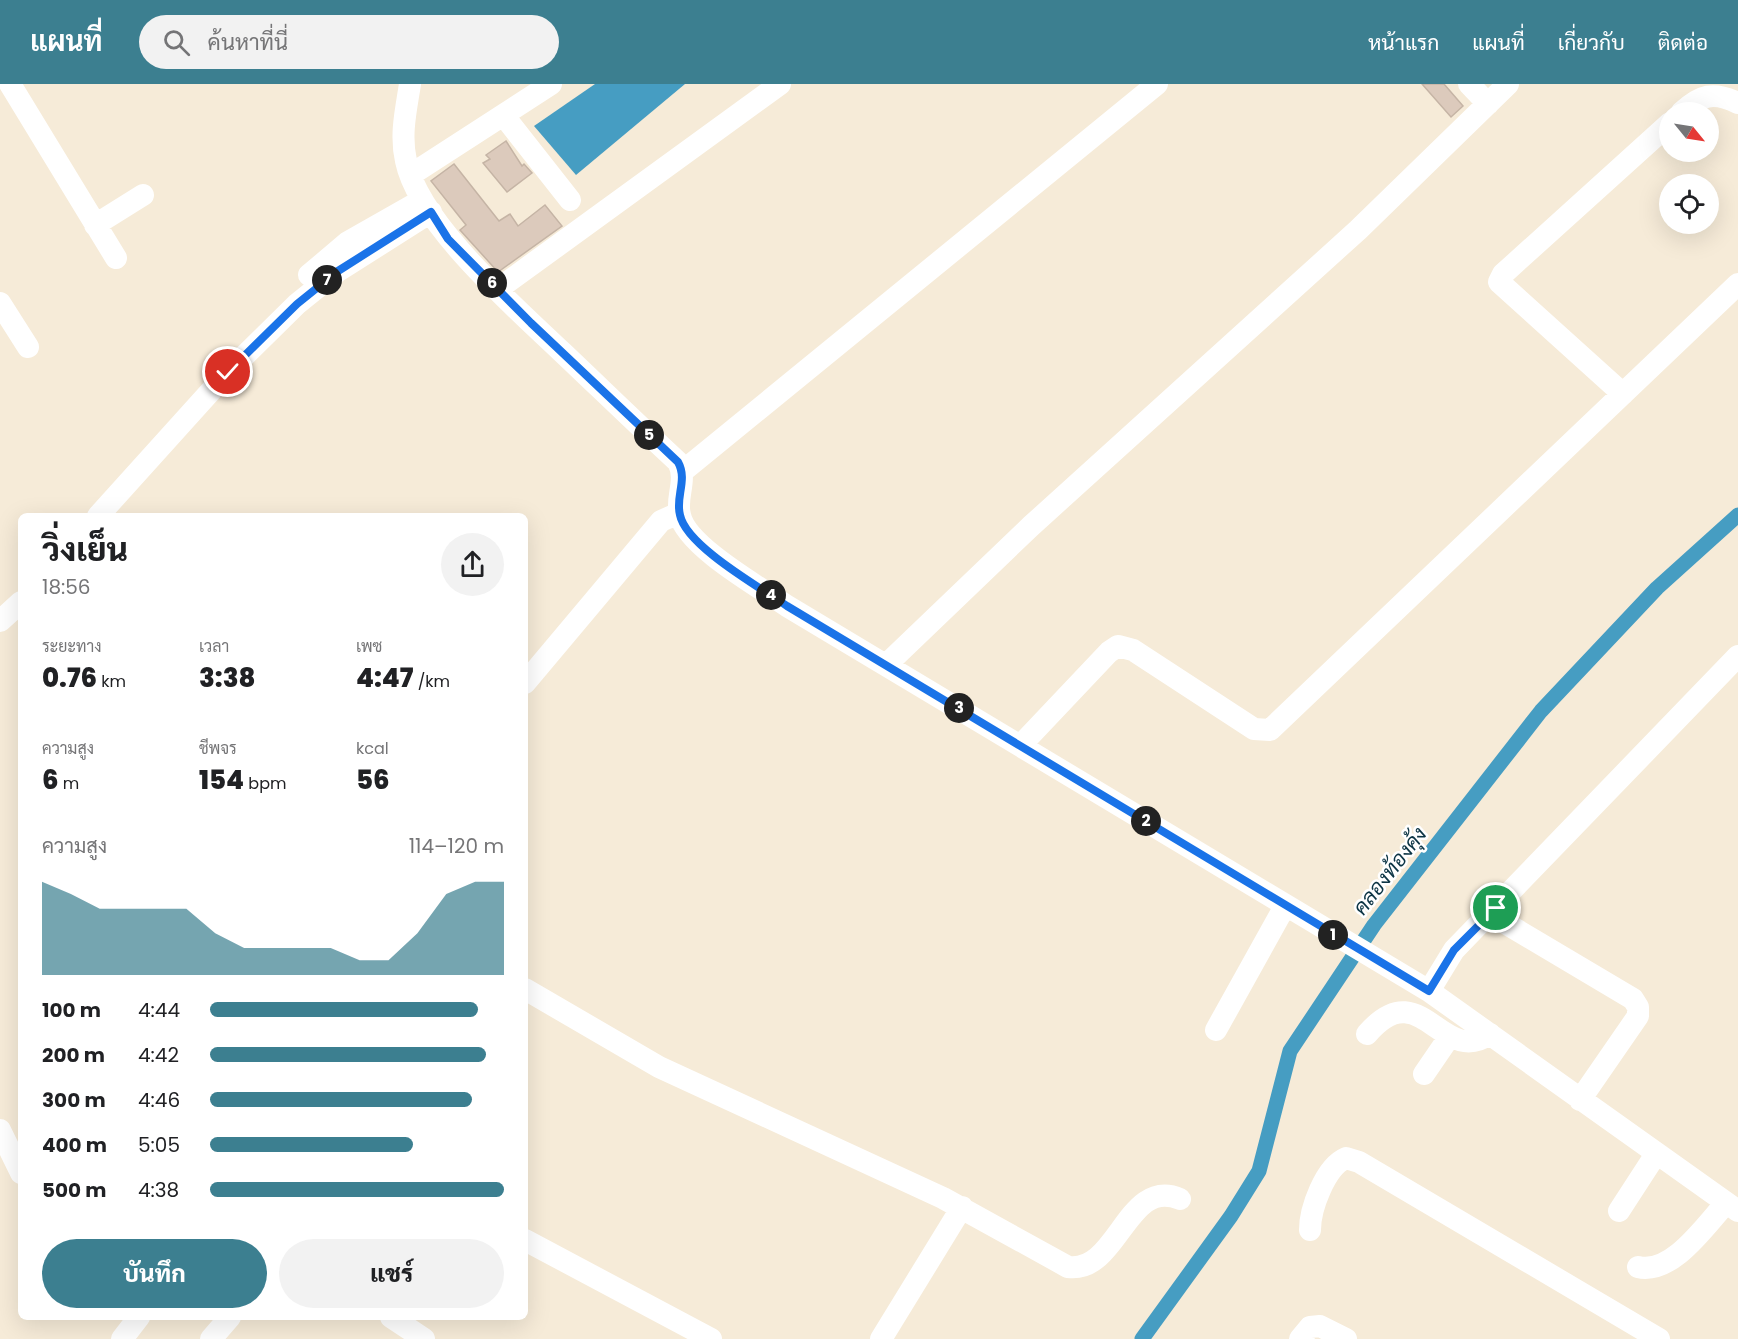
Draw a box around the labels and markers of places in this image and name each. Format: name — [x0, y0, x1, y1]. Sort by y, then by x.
pin: 7 — [312, 265, 342, 295]
pin: 6 — [477, 268, 507, 298]
pin — [202, 346, 253, 397]
pin: 5 — [634, 420, 664, 450]
pin: 4 — [756, 580, 786, 610]
pin: 3 — [944, 693, 974, 723]
pin: 2 — [1131, 806, 1161, 836]
pin — [1470, 882, 1521, 933]
pin: 1 — [1318, 920, 1348, 950]

